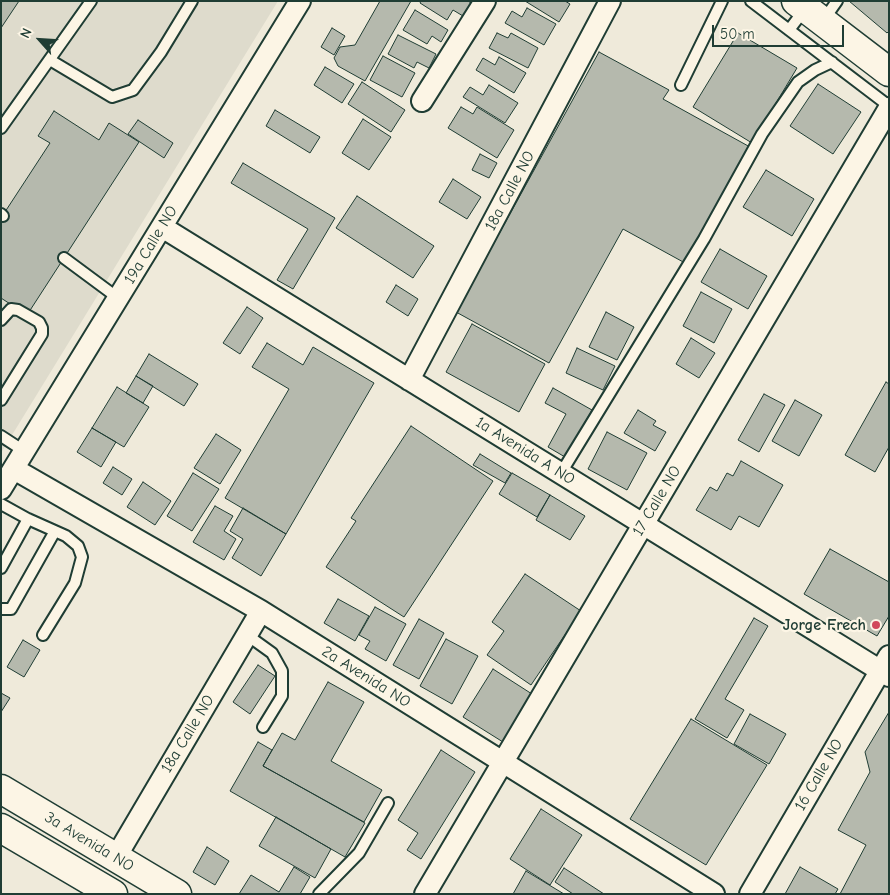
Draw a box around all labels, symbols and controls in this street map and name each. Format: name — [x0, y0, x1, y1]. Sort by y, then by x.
north arrow — [15, 15, 65, 65]
scale bar — [715, 15, 848, 47]
text: N — [16, 25, 36, 41]
text: 50 m — [720, 25, 755, 43]
street label: 18a Calle NO — [481, 148, 539, 234]
street label: 19a Calle NO — [120, 202, 182, 288]
street label: 1a Avenida A NO — [472, 413, 578, 489]
street label: 17 Calle NO — [629, 462, 685, 540]
place label: Jorge Frech — [783, 615, 866, 635]
marker: Jorge Frech — [870, 619, 882, 631]
street label: 2a Avenida NO — [318, 642, 414, 712]
street label: 18a Calle NO — [157, 692, 219, 776]
street label: 16 Calle NO — [791, 736, 847, 814]
street label: 3a Avenida NO — [41, 808, 137, 876]

